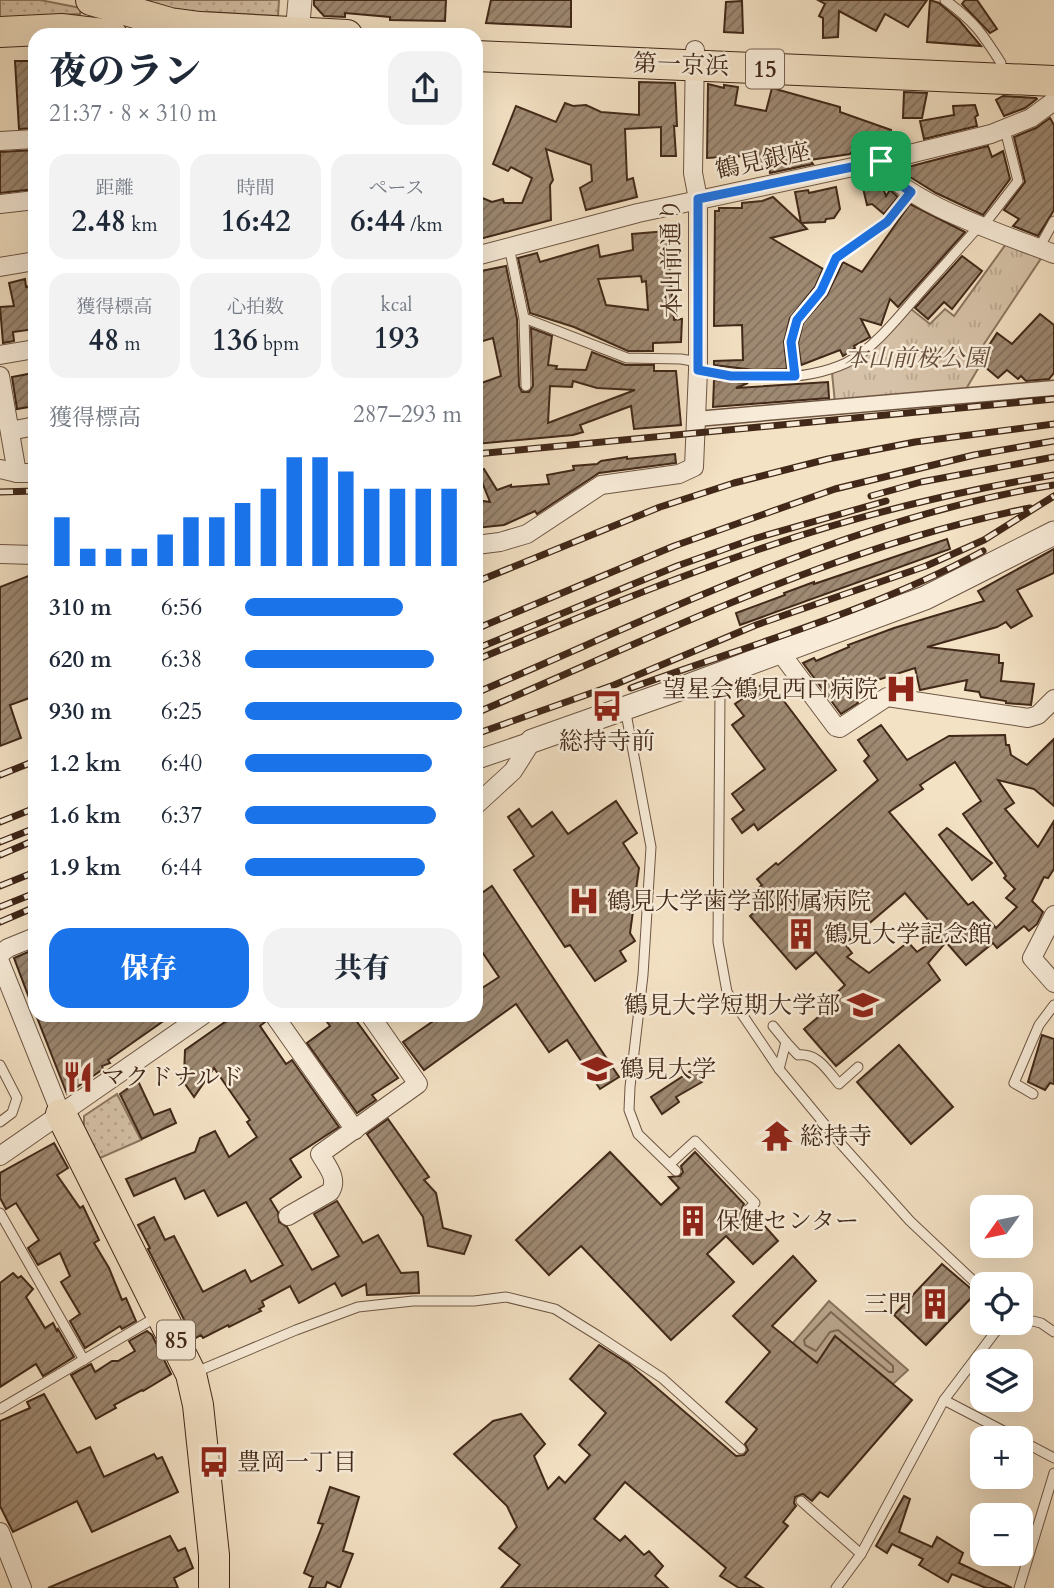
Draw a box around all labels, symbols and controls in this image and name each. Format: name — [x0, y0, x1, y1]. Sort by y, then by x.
text: 夜のラン — [49, 46, 201, 98]
street label: 第一京浜 — [632, 47, 730, 83]
road number: 15 — [746, 50, 784, 88]
button: share — [388, 51, 462, 125]
text: 21:37 · 8 × 310 m — [49, 98, 217, 129]
pin — [851, 131, 911, 191]
street label: 鶴見銀座 — [713, 135, 813, 187]
icon: arrive — [862, 142, 900, 180]
text: 距離 — [95, 175, 134, 201]
text: 時間 — [236, 175, 275, 201]
text: ペース — [368, 175, 425, 201]
street label: 本山前通り — [654, 198, 690, 318]
text: 2.48 — [71, 201, 126, 242]
text: 16:42 — [220, 201, 291, 242]
text: 6:44 — [350, 201, 405, 242]
text: km — [126, 212, 158, 238]
text: /km — [405, 212, 443, 238]
text: kcal — [381, 292, 412, 318]
text: 獲得標高 — [76, 294, 153, 320]
text: 心拍数 — [227, 294, 284, 320]
text: 193 — [373, 318, 420, 359]
text: 48 — [89, 320, 119, 361]
text: 136 — [212, 320, 258, 361]
text: m — [119, 331, 140, 357]
text: bpm — [258, 331, 299, 357]
park label: 本山前桜公園 — [844, 342, 992, 375]
text: 287–293 m — [353, 399, 462, 430]
text: 獲得標高 — [49, 402, 141, 433]
text: 310 m — [49, 592, 112, 623]
text: 6:56 — [161, 592, 202, 623]
text: 620 m — [49, 644, 112, 675]
text: 6:38 — [161, 644, 202, 675]
hospital icon: 望星会鶴見西口病院 — [884, 672, 918, 706]
place label: 望星会鶴見西口病院 — [662, 673, 878, 706]
bus stop icon: 総持寺前 — [590, 689, 624, 723]
text: 930 m — [49, 696, 112, 727]
text: 6:25 — [161, 696, 202, 727]
place label: 総持寺前 — [559, 725, 655, 758]
text: 1.2 km — [49, 748, 121, 779]
text: 6:40 — [161, 748, 202, 779]
text: 1.6 km — [49, 800, 121, 831]
text: 6:37 — [161, 800, 202, 831]
text: 1.9 km — [49, 852, 121, 883]
text: 6:44 — [161, 852, 202, 883]
hospital icon: 鶴見大学歯学部附属病院 — [567, 884, 601, 918]
place label: 鶴見大学歯学部附属病院 — [607, 885, 871, 918]
building icon: 鶴見大学記念館 — [784, 917, 818, 951]
place label: 鶴見大学記念館 — [824, 918, 992, 951]
button: 保存 — [49, 928, 249, 1008]
button: 共有 — [263, 928, 462, 1008]
school or university icon: 鶴見大学短期大学部 — [846, 988, 880, 1022]
place label: 鶴見大学短期大学部 — [624, 989, 840, 1022]
school or university icon: 鶴見大学 — [580, 1052, 614, 1086]
place label: 鶴見大学 — [620, 1053, 716, 1086]
restaurant icon: マクドナルド — [61, 1060, 95, 1094]
place label: マクドナルド — [101, 1061, 244, 1094]
temple icon: 総持寺 — [760, 1119, 794, 1153]
place label: 総持寺 — [800, 1120, 872, 1153]
north arrow — [970, 1195, 1032, 1258]
map controls — [970, 1195, 1033, 1566]
building icon: 保健センター — [676, 1204, 710, 1238]
place label: 保健センター — [716, 1205, 859, 1238]
button: locate — [970, 1272, 1033, 1335]
building icon: 三門 — [918, 1287, 952, 1321]
place label: 三門 — [864, 1288, 912, 1321]
road number: 85 — [157, 1320, 195, 1359]
button: layers — [970, 1349, 1033, 1412]
button: + — [970, 1426, 1033, 1489]
bus stop icon: 豊岡一丁目 — [197, 1445, 231, 1479]
place label: 豊岡一丁目 — [237, 1446, 357, 1479]
button: − — [970, 1503, 1033, 1566]

